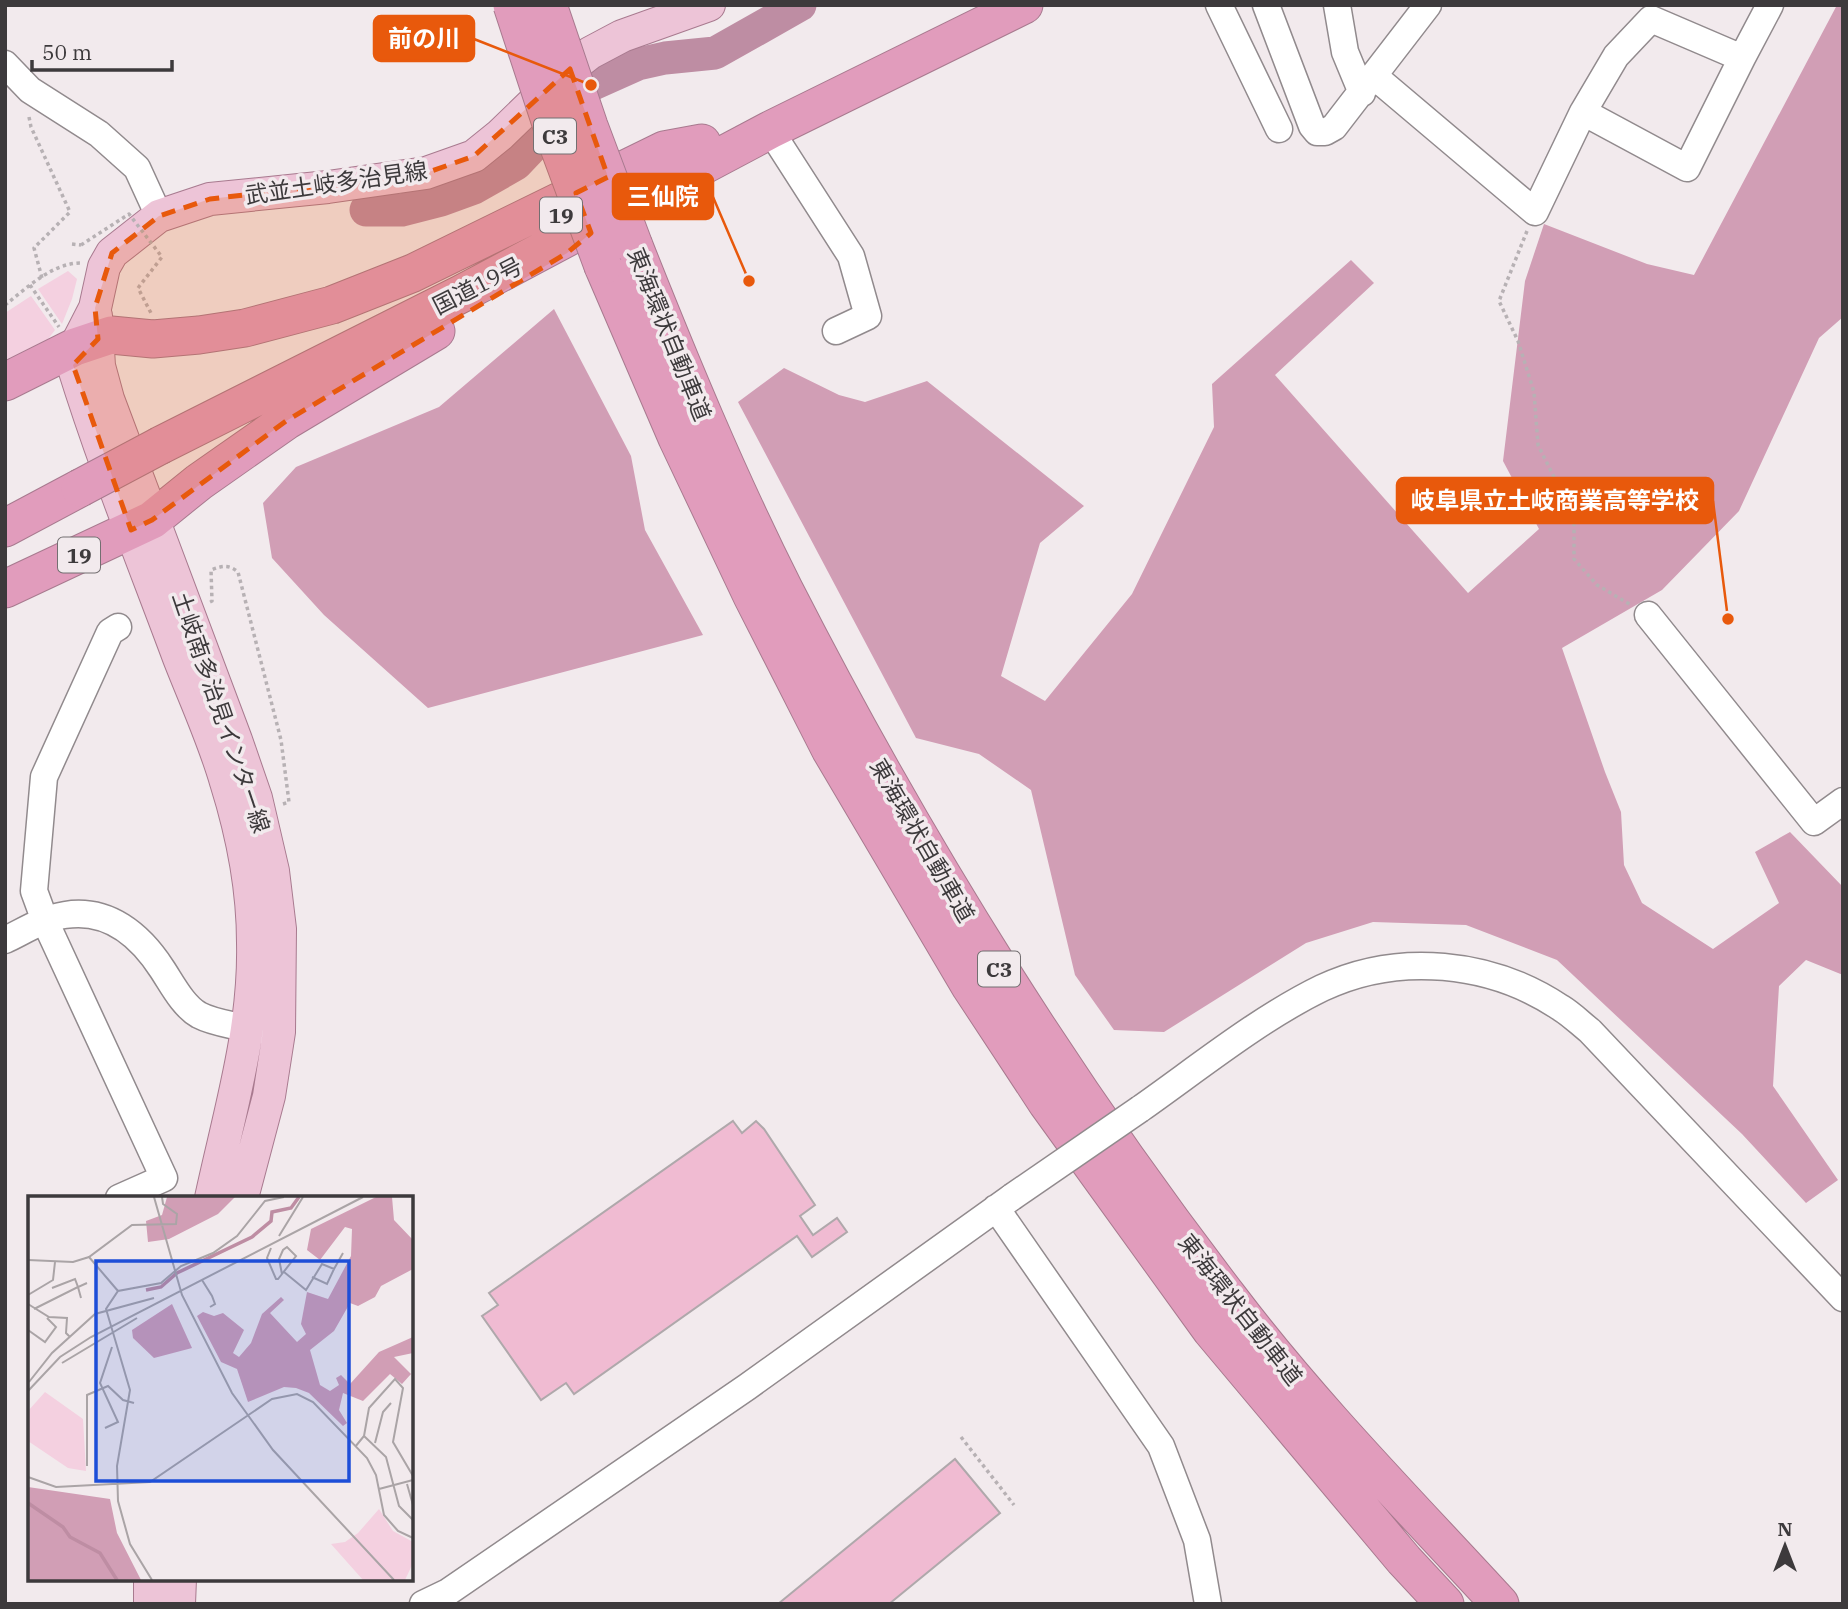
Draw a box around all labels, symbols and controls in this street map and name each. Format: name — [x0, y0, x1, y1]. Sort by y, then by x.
callout: 前の川 — [374, 16, 474, 61]
text: 前の川 — [388, 22, 460, 54]
scale bar — [32, 28, 172, 72]
text: 50 m — [42, 38, 92, 66]
road number: C3 — [534, 118, 576, 154]
street label: 武並土岐多治見線 — [243, 154, 429, 210]
callout: 三仙院 — [613, 174, 713, 219]
text: 三仙院 — [627, 180, 699, 212]
road number: 19 — [540, 198, 582, 232]
street label: 東海環状自動車道 — [622, 243, 718, 425]
street label: 国道19号 — [427, 250, 527, 320]
callout: 岐阜県立土岐商業高等学校 — [1397, 478, 1713, 523]
text: 岐阜県立土岐商業高等学校 — [1411, 484, 1699, 516]
road number: 19 — [58, 538, 100, 572]
street label: 土岐南多治見インター線 — [167, 588, 277, 836]
street label: 東海環状自動車道 — [864, 753, 982, 927]
road number: C3 — [978, 951, 1020, 986]
inset map — [28, 1196, 413, 1581]
street label: 東海環状自動車道 — [1173, 1227, 1309, 1391]
north arrow — [1750, 1511, 1820, 1581]
text: N — [1777, 1517, 1793, 1541]

